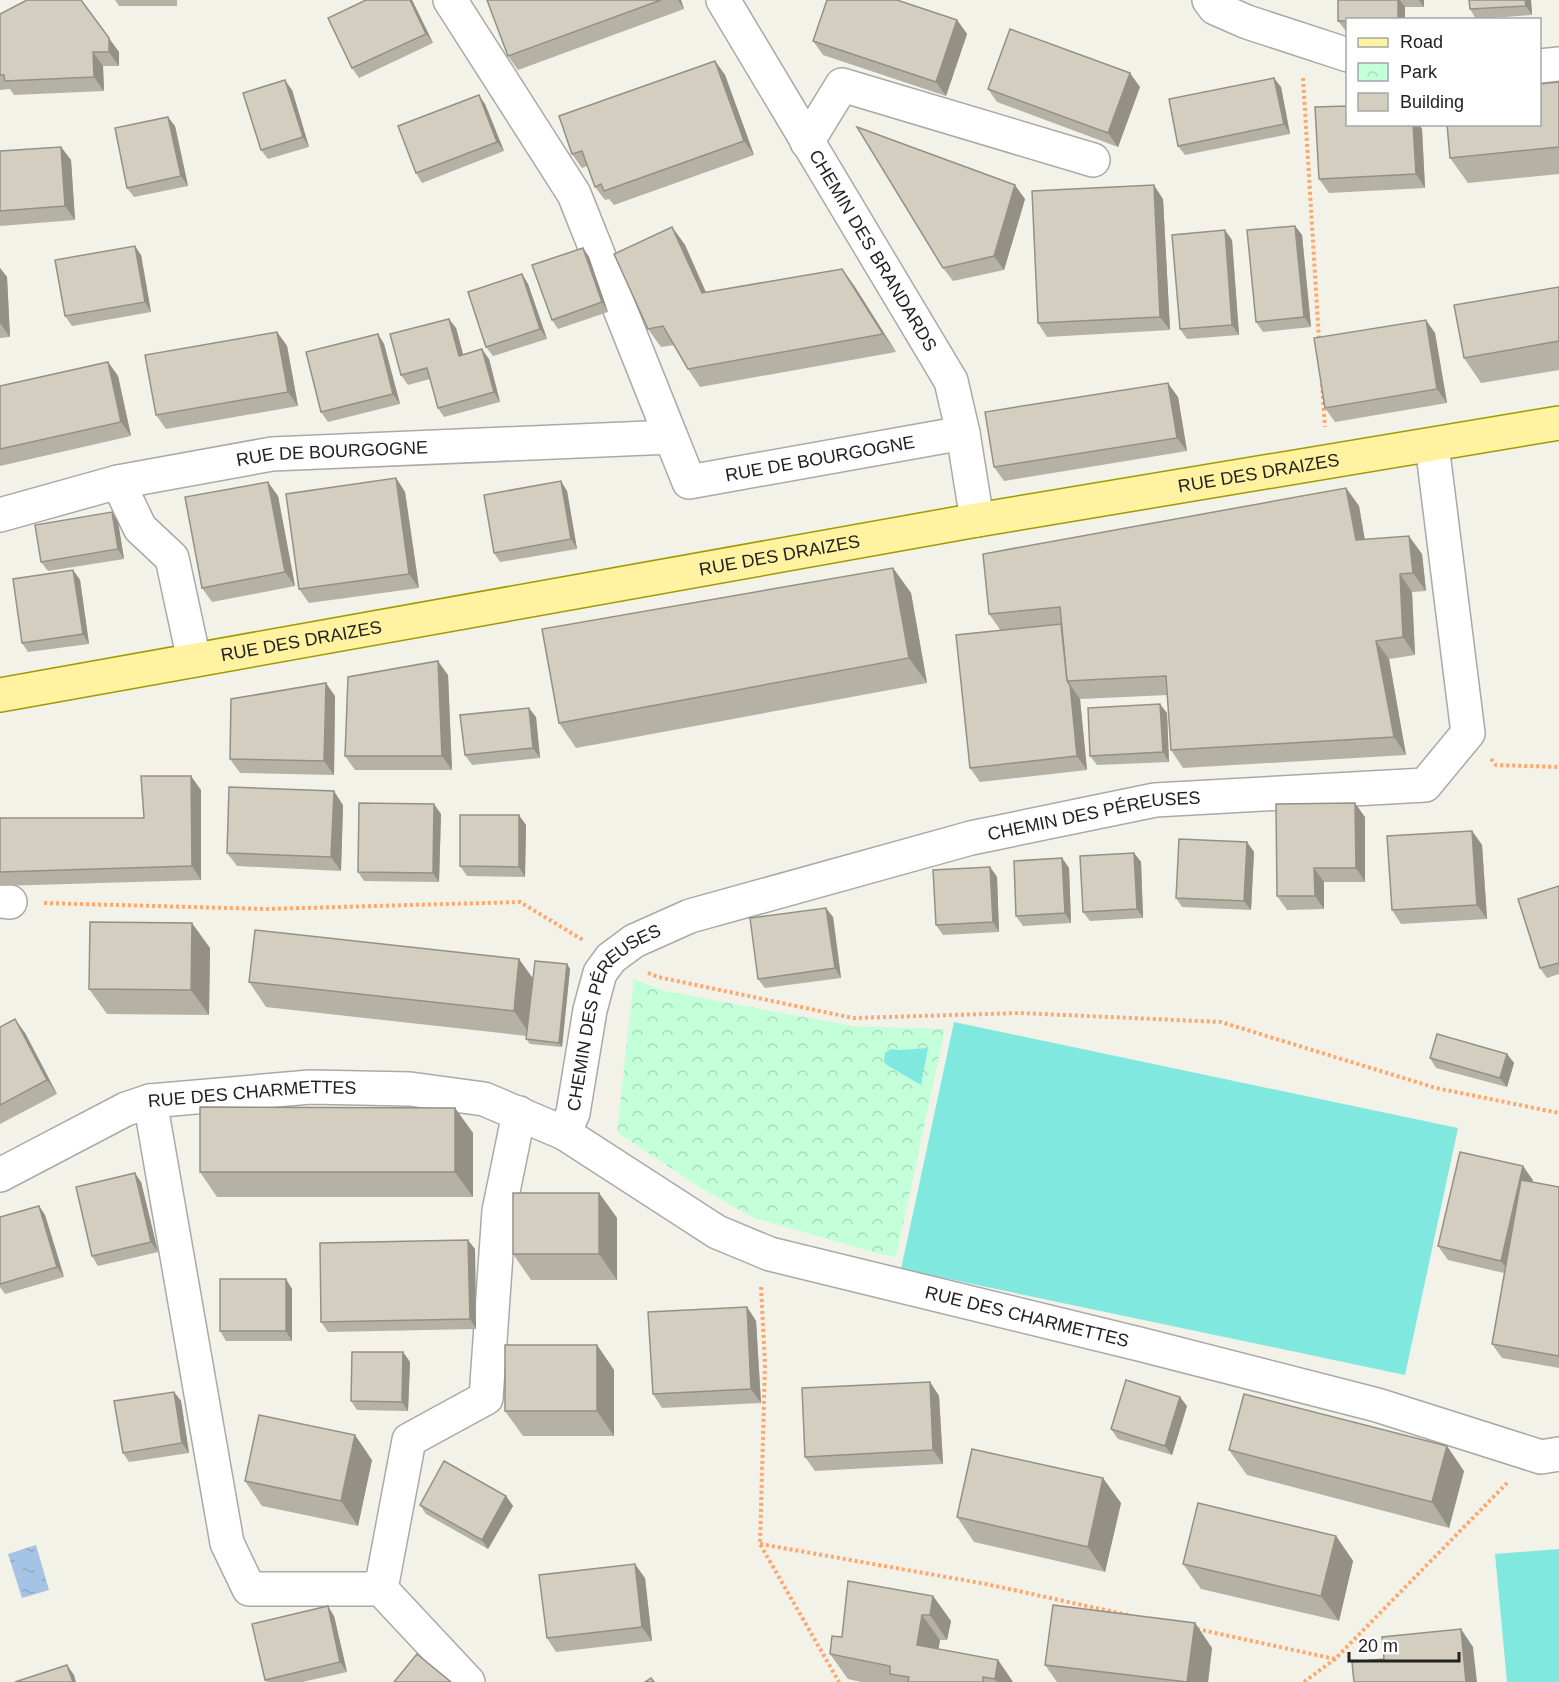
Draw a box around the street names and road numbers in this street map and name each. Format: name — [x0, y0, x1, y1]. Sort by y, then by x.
street label: CHEMIN DES BRANDARDS — [805, 146, 941, 355]
street label: RUE DE BOURGOGNE — [724, 432, 916, 485]
street label: RUE DE BOURGOGNE — [235, 437, 428, 470]
street label: RUE DES DRAIZES — [1176, 450, 1341, 496]
street label: RUE DES DRAIZES — [698, 531, 862, 580]
street label: RUE DES DRAIZES — [219, 617, 383, 665]
street label: CHEMIN DES PÉREUSES — [986, 787, 1201, 844]
street label: CHEMIN DES PÉREUSES — [563, 920, 664, 1113]
street label: RUE DES CHARMETTES — [147, 1077, 357, 1111]
street label: RUE DES CHARMETTES — [923, 1282, 1131, 1351]

